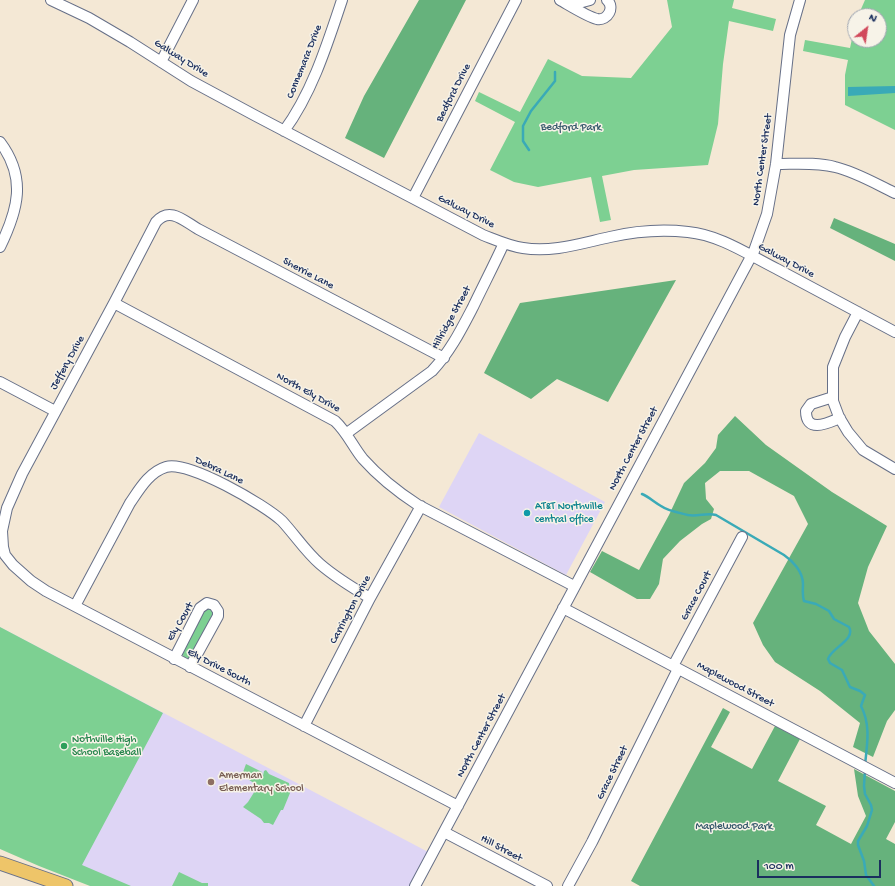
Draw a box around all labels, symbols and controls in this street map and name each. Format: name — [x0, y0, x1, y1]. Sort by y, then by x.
north arrow — [847, 8, 887, 48]
text: N — [866, 11, 879, 25]
street label: Connemara Drive — [284, 23, 326, 101]
street label: Galway Drive — [151, 37, 211, 81]
street label: Bedford Drive — [434, 62, 474, 124]
street label: North Center Street — [750, 113, 776, 207]
park label: Bedford Park — [541, 121, 601, 135]
street label: Galway Drive — [435, 192, 497, 232]
street label: Galway Drive — [755, 241, 817, 281]
street label: Sherrie Lane — [280, 255, 336, 293]
street label: Hillridge Street — [429, 284, 475, 352]
street label: Jeffery Drive — [48, 334, 88, 392]
street label: North Ely Drive — [274, 370, 342, 416]
street label: North Center Street — [606, 405, 662, 493]
street label: Debra Lane — [193, 454, 245, 488]
place label: AT&T Northville central office — [535, 500, 603, 526]
marker: AT&T Northville central office — [522, 508, 532, 518]
street label: Grace Court — [678, 569, 716, 623]
street label: Carrington Drive — [327, 573, 375, 647]
street label: Ely Court — [165, 600, 197, 644]
street label: Ely Drive South — [185, 646, 253, 690]
street label: Maplewood Street — [694, 659, 776, 711]
street label: North Center Street — [454, 692, 510, 780]
place label: Nothville High School Baseball — [72, 733, 141, 759]
marker: Nothville High School Baseball — [59, 741, 69, 751]
street label: Grace Street — [594, 744, 632, 802]
place label: Amerman Elementary School — [219, 769, 304, 795]
marker: Amerman Elementary School — [206, 777, 216, 787]
park label: Maplewood Park — [695, 820, 773, 834]
street label: Hill Street — [478, 833, 524, 865]
scale bar — [759, 852, 883, 878]
text: 100 m — [764, 860, 794, 874]

